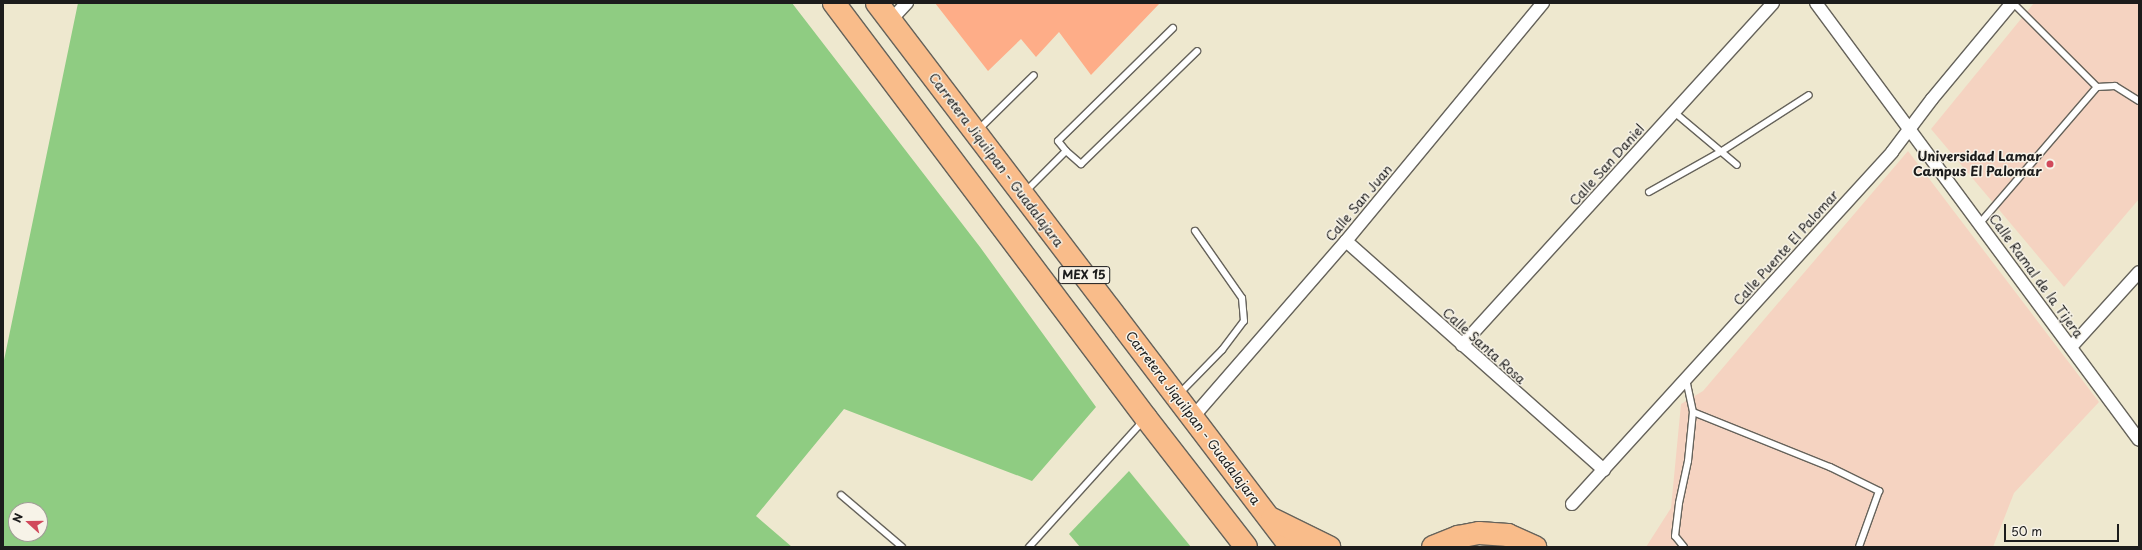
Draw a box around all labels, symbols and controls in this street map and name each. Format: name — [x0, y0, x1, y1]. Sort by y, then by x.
street label: Carretera Jiquilpan - Guadalajara — [925, 69, 1067, 251]
street label: Calle San Daniel — [1567, 121, 1647, 209]
place label: Universidad Lamar Campus El Palomar — [1912, 149, 2042, 180]
marker: Universidad Lamar Campus El Palomar — [2045, 159, 2055, 169]
street label: Calle San Juan — [1323, 162, 1395, 244]
street label: Calle Puente El Palomar — [1730, 187, 1842, 309]
street label: Calle Ramal de la Tijera — [1985, 210, 2087, 342]
road number: MEX 15 — [1057, 265, 1111, 285]
street label: Calle Santa Rosa — [1439, 304, 1529, 388]
street label: Carretera Jiquilpan - Guadalajara — [1122, 327, 1264, 509]
north arrow — [8, 502, 48, 542]
text: N — [8, 511, 27, 525]
scale bar — [2006, 516, 2121, 542]
text: 50 m — [2011, 522, 2042, 540]

